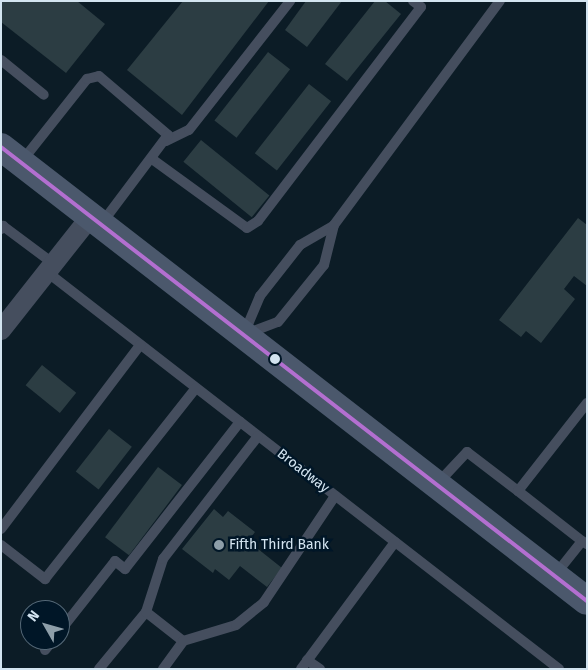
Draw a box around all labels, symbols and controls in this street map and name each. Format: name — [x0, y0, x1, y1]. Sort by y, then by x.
unlabelled marker — [270, 354, 280, 364]
street label: Broadway — [274, 445, 332, 497]
place label: Fifth Third Bank — [229, 537, 329, 553]
marker: Fifth Third Bank — [213, 539, 225, 551]
north arrow — [20, 600, 70, 650]
text: N — [24, 607, 43, 625]

